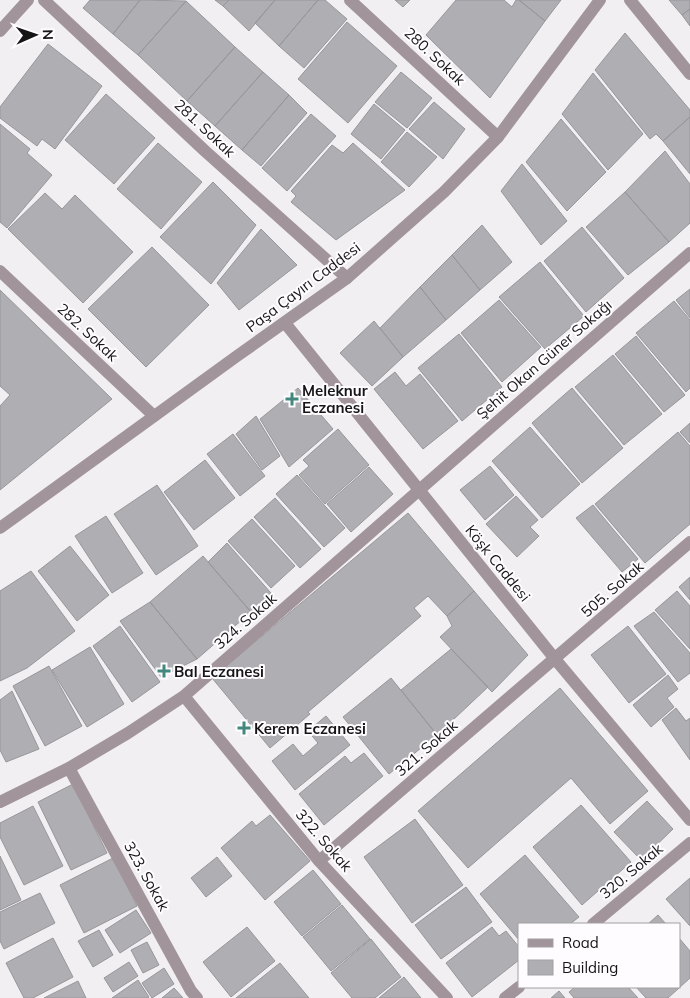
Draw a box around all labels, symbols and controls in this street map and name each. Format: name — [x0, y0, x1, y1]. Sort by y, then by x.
north arrow — [10, 10, 60, 60]
street label: 280. Sokak — [401, 23, 470, 89]
text: N — [39, 29, 57, 40]
street label: 281. Sokak — [171, 95, 240, 161]
street label: Paşa Çayırı Caddesi — [242, 238, 364, 336]
street label: Şehit Okan Güner Sokağı — [472, 295, 616, 423]
street label: 282. Sokak — [54, 299, 123, 365]
place label: Meleknur Eczanesi — [302, 381, 368, 417]
marker: Meleknur Eczanesi — [286, 393, 298, 405]
street label: Köşk Caddesi — [461, 521, 535, 605]
street label: 505. Sokak — [577, 557, 647, 621]
street label: 324. Sokak — [210, 589, 280, 653]
place label: Bal Eczanesi — [174, 662, 264, 681]
marker: Bal Eczanesi — [158, 665, 170, 677]
street label: 321. Sokak — [391, 716, 461, 780]
place label: Kerem Eczanesi — [254, 719, 366, 738]
marker: Kerem Eczanesi — [238, 722, 250, 734]
street label: 322. Sokak — [292, 805, 356, 875]
street label: 323. Sokak — [120, 838, 174, 914]
street label: 320. Sokak — [596, 839, 667, 903]
legend — [518, 923, 680, 988]
text: Road — [562, 933, 599, 952]
text: Building — [562, 958, 618, 977]

